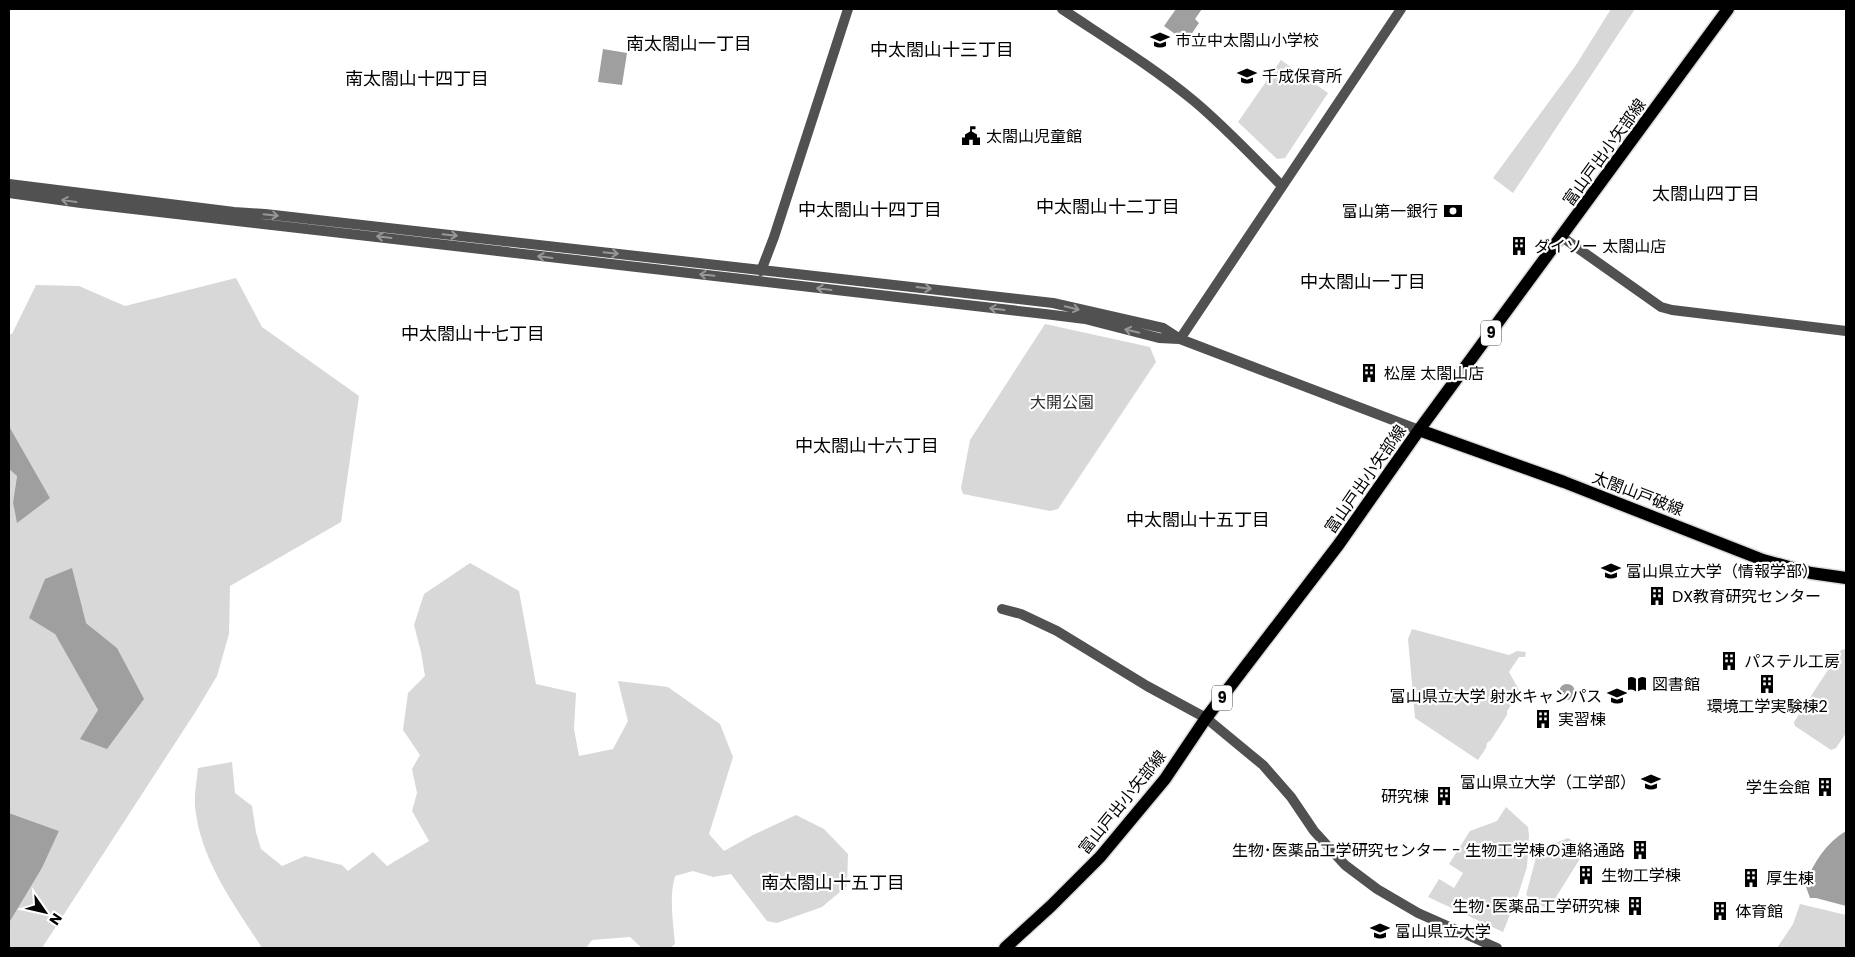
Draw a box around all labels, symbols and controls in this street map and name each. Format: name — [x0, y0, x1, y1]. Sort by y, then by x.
school or university icon: 市立中太閤山小学校 — [1149, 29, 1171, 51]
place label: 市立中太閤山小学校 — [1175, 29, 1319, 52]
district label: 南太閤山一丁目 — [626, 31, 752, 56]
district label: 中太閤山十三丁目 — [870, 37, 1014, 62]
school or university icon: 千成保育所 — [1236, 65, 1258, 87]
place label: 千成保育所 — [1262, 65, 1342, 88]
district label: 南太閤山十四丁目 — [345, 66, 489, 91]
street label: 富山戸出小矢部線 — [1557, 94, 1651, 211]
public building icon: 太閤山児童館 — [960, 125, 982, 147]
place label: 太閤山児童館 — [986, 125, 1082, 148]
district label: 太閤山四丁目 — [1652, 181, 1760, 206]
district label: 中太閤山十二丁目 — [1036, 194, 1180, 219]
one-way arrow — [61, 196, 77, 206]
district label: 中太閤山十四丁目 — [798, 197, 942, 222]
place label: 富山第一銀行 — [1342, 200, 1438, 223]
bank icon: 富山第一銀行 — [1442, 200, 1464, 222]
one-way arrow — [262, 210, 278, 219]
one-way arrow — [441, 230, 457, 240]
one-way arrow — [376, 232, 392, 242]
building icon: ダイソー 太閤山店 — [1508, 235, 1530, 257]
place label: ダイソー 太閤山店 — [1534, 235, 1666, 258]
one-way arrow — [603, 248, 619, 258]
one-way arrow — [537, 252, 553, 262]
district label: 中太閤山一丁目 — [1300, 269, 1426, 294]
one-way arrow — [699, 270, 715, 280]
one-way arrow — [915, 283, 931, 293]
one-way arrow — [816, 284, 832, 294]
one-way arrow — [989, 304, 1005, 314]
one-way arrow — [1063, 304, 1079, 313]
road number: 9 — [1481, 320, 1501, 346]
district label: 中太閤山十七丁目 — [401, 321, 545, 346]
one-way arrow — [1125, 326, 1141, 336]
building icon: 松屋 太閤山店 — [1358, 362, 1380, 384]
place label: 松屋 太閤山店 — [1384, 362, 1484, 385]
park label: 大開公園 — [1030, 391, 1094, 414]
street label: 富山戸出小矢部線 — [1319, 420, 1412, 538]
district label: 中太閤山十六丁目 — [795, 433, 939, 458]
street label: 太閤山戸破線 — [1589, 466, 1687, 521]
district label: 中太閤山十五丁目 — [1126, 507, 1270, 532]
school or university icon: 富山県立大学（情報学部） — [1600, 560, 1622, 582]
place label: 富山県立大学（情報学部） — [1626, 560, 1818, 583]
building icon: DX教育研究センター — [1646, 585, 1668, 607]
place label: DX教育研究センター — [1672, 585, 1821, 608]
building icon: パステル工房 — [1718, 650, 1740, 672]
place label: パステル工房 — [1744, 650, 1840, 673]
library icon: 図書館 — [1626, 673, 1648, 695]
place label: 図書館 — [1652, 673, 1700, 696]
building icon: 環境工学実験棟2 — [1756, 673, 1778, 695]
place label: 富山県立大学 射水キャンパス — [1390, 685, 1602, 708]
school or university icon: 富山県立大学 射水キャンパス — [1606, 685, 1628, 707]
road number: 9 — [1212, 686, 1232, 710]
place label: 環境工学実験棟2 — [1706, 695, 1828, 718]
building icon: 実習棟 — [1532, 708, 1554, 730]
place label: 実習棟 — [1558, 708, 1606, 731]
street label: 富山戸出小矢部線 — [1073, 745, 1172, 859]
place label: 富山県立大学（工学部） — [1460, 771, 1636, 794]
school or university icon: 富山県立大学（工学部） — [1640, 771, 1662, 793]
place label: 学生会館 — [1746, 776, 1810, 799]
building icon: 学生会館 — [1814, 776, 1836, 798]
place label: 研究棟 — [1381, 785, 1429, 808]
building icon: 研究棟 — [1433, 785, 1455, 807]
place label: 生物･医薬品工学研究センター - 生物工学棟の連絡通路 — [1232, 839, 1625, 862]
building icon: 生物･医薬品工学研究センター - 生物工学棟の連絡通路 — [1629, 839, 1651, 861]
building icon: 生物工学棟 — [1575, 864, 1597, 886]
place label: 生物工学棟 — [1601, 864, 1681, 887]
building icon: 厚生棟 — [1740, 867, 1762, 889]
place label: 厚生棟 — [1766, 867, 1814, 890]
district label: 南太閤山十五丁目 — [761, 870, 905, 895]
north arrow — [20, 887, 70, 937]
place label: 生物･医薬品工学研究棟 — [1452, 895, 1620, 918]
building icon: 生物･医薬品工学研究棟 — [1624, 895, 1646, 917]
building icon: 体育館 — [1709, 900, 1731, 922]
place label: 体育館 — [1735, 900, 1783, 923]
text: N — [45, 909, 67, 929]
school or university icon: 富山県立大学 — [1369, 920, 1391, 942]
place label: 富山県立大学 — [1395, 920, 1491, 943]

